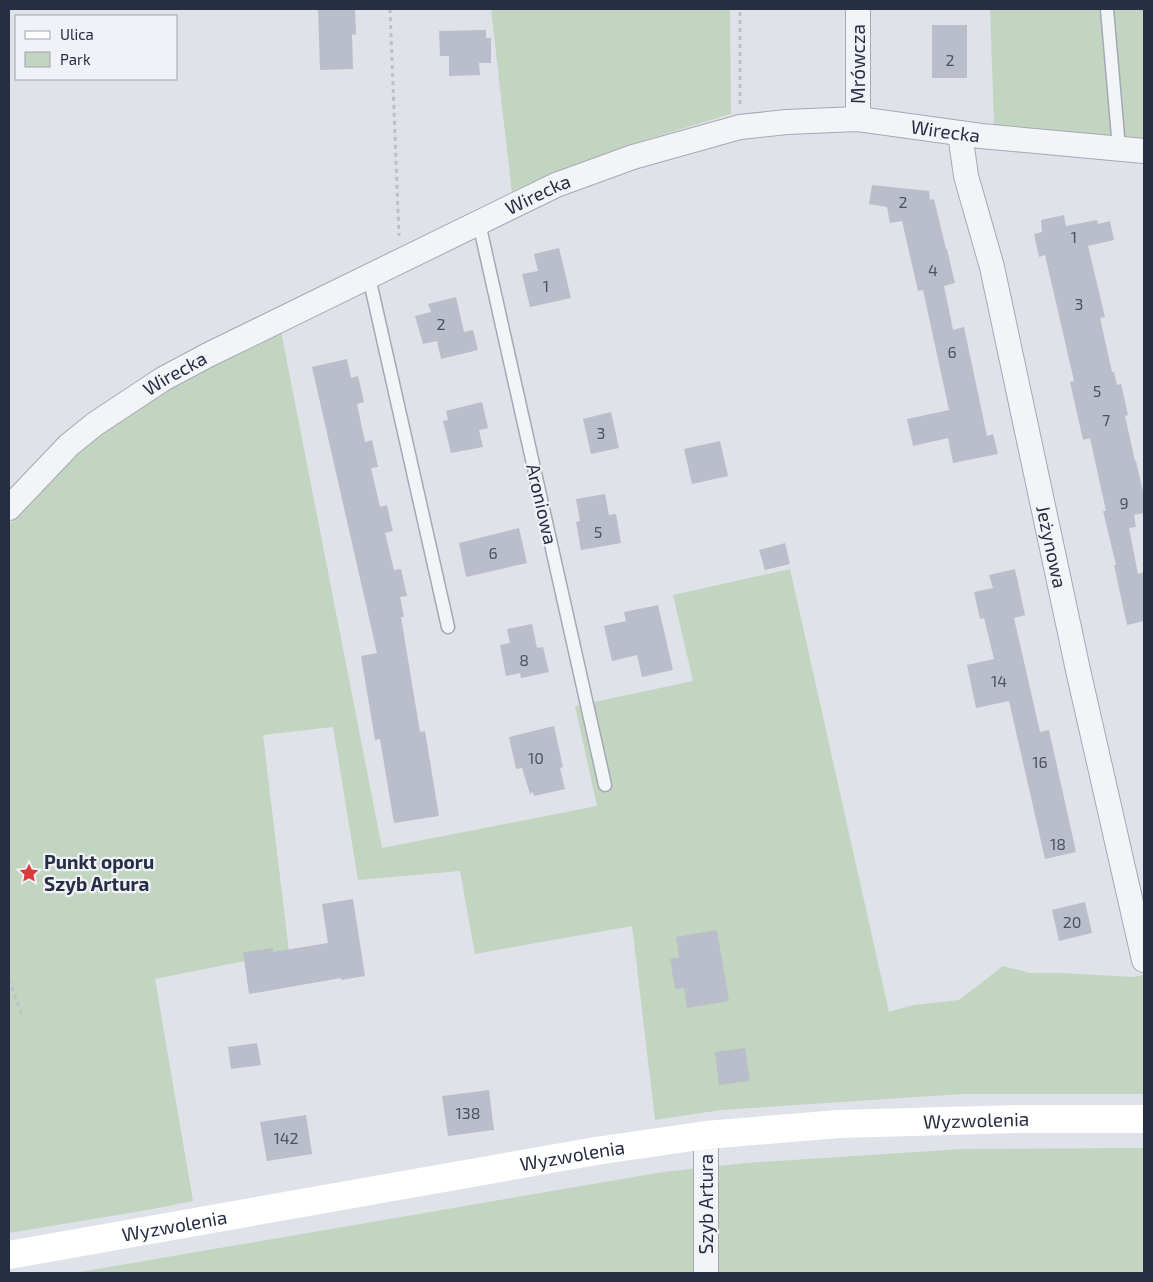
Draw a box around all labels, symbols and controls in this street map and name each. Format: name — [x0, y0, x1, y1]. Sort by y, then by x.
legend — [15, 15, 178, 80]
street label: Mrówcza — [846, 24, 869, 104]
text: Ulica — [60, 25, 94, 43]
text: Park — [60, 50, 91, 68]
house number: 2 — [946, 50, 955, 69]
street label: Wirecka — [909, 114, 982, 147]
street label: Wirecka — [501, 169, 573, 219]
house number: 2 — [899, 192, 908, 211]
house number: 1 — [1071, 227, 1077, 246]
house number: 4 — [928, 260, 938, 279]
house number: 1 — [543, 276, 549, 295]
house number: 3 — [1075, 294, 1083, 313]
house number: 2 — [437, 314, 446, 333]
house number: 6 — [947, 342, 957, 361]
street label: Wirecka — [138, 346, 210, 400]
house number: 5 — [1093, 381, 1101, 400]
house number: 7 — [1102, 410, 1110, 429]
house number: 3 — [597, 423, 605, 442]
street label: Aroniowa — [522, 461, 563, 547]
house number: 9 — [1119, 493, 1129, 512]
street label: Jeżynowa — [1032, 503, 1072, 590]
house number: 5 — [594, 522, 602, 541]
house number: 6 — [488, 543, 498, 562]
house number: 8 — [519, 650, 529, 669]
house number: 14 — [991, 671, 1007, 690]
house number: 10 — [528, 748, 544, 767]
house number: 16 — [1032, 752, 1048, 771]
house number: 18 — [1050, 834, 1066, 853]
place label: Punkt oporu Szyb Artura — [44, 850, 154, 896]
place icon: Punkt oporu Szyb Artura — [18, 862, 40, 884]
house number: 20 — [1063, 912, 1081, 931]
house number: 138 — [456, 1103, 480, 1122]
street label: Wyzwolenia — [923, 1107, 1029, 1133]
house number: 142 — [273, 1128, 299, 1147]
street label: Wyzwolenia — [518, 1135, 626, 1175]
street label: Szyb Artura — [694, 1154, 717, 1254]
street label: Wyzwolenia — [120, 1205, 229, 1246]

